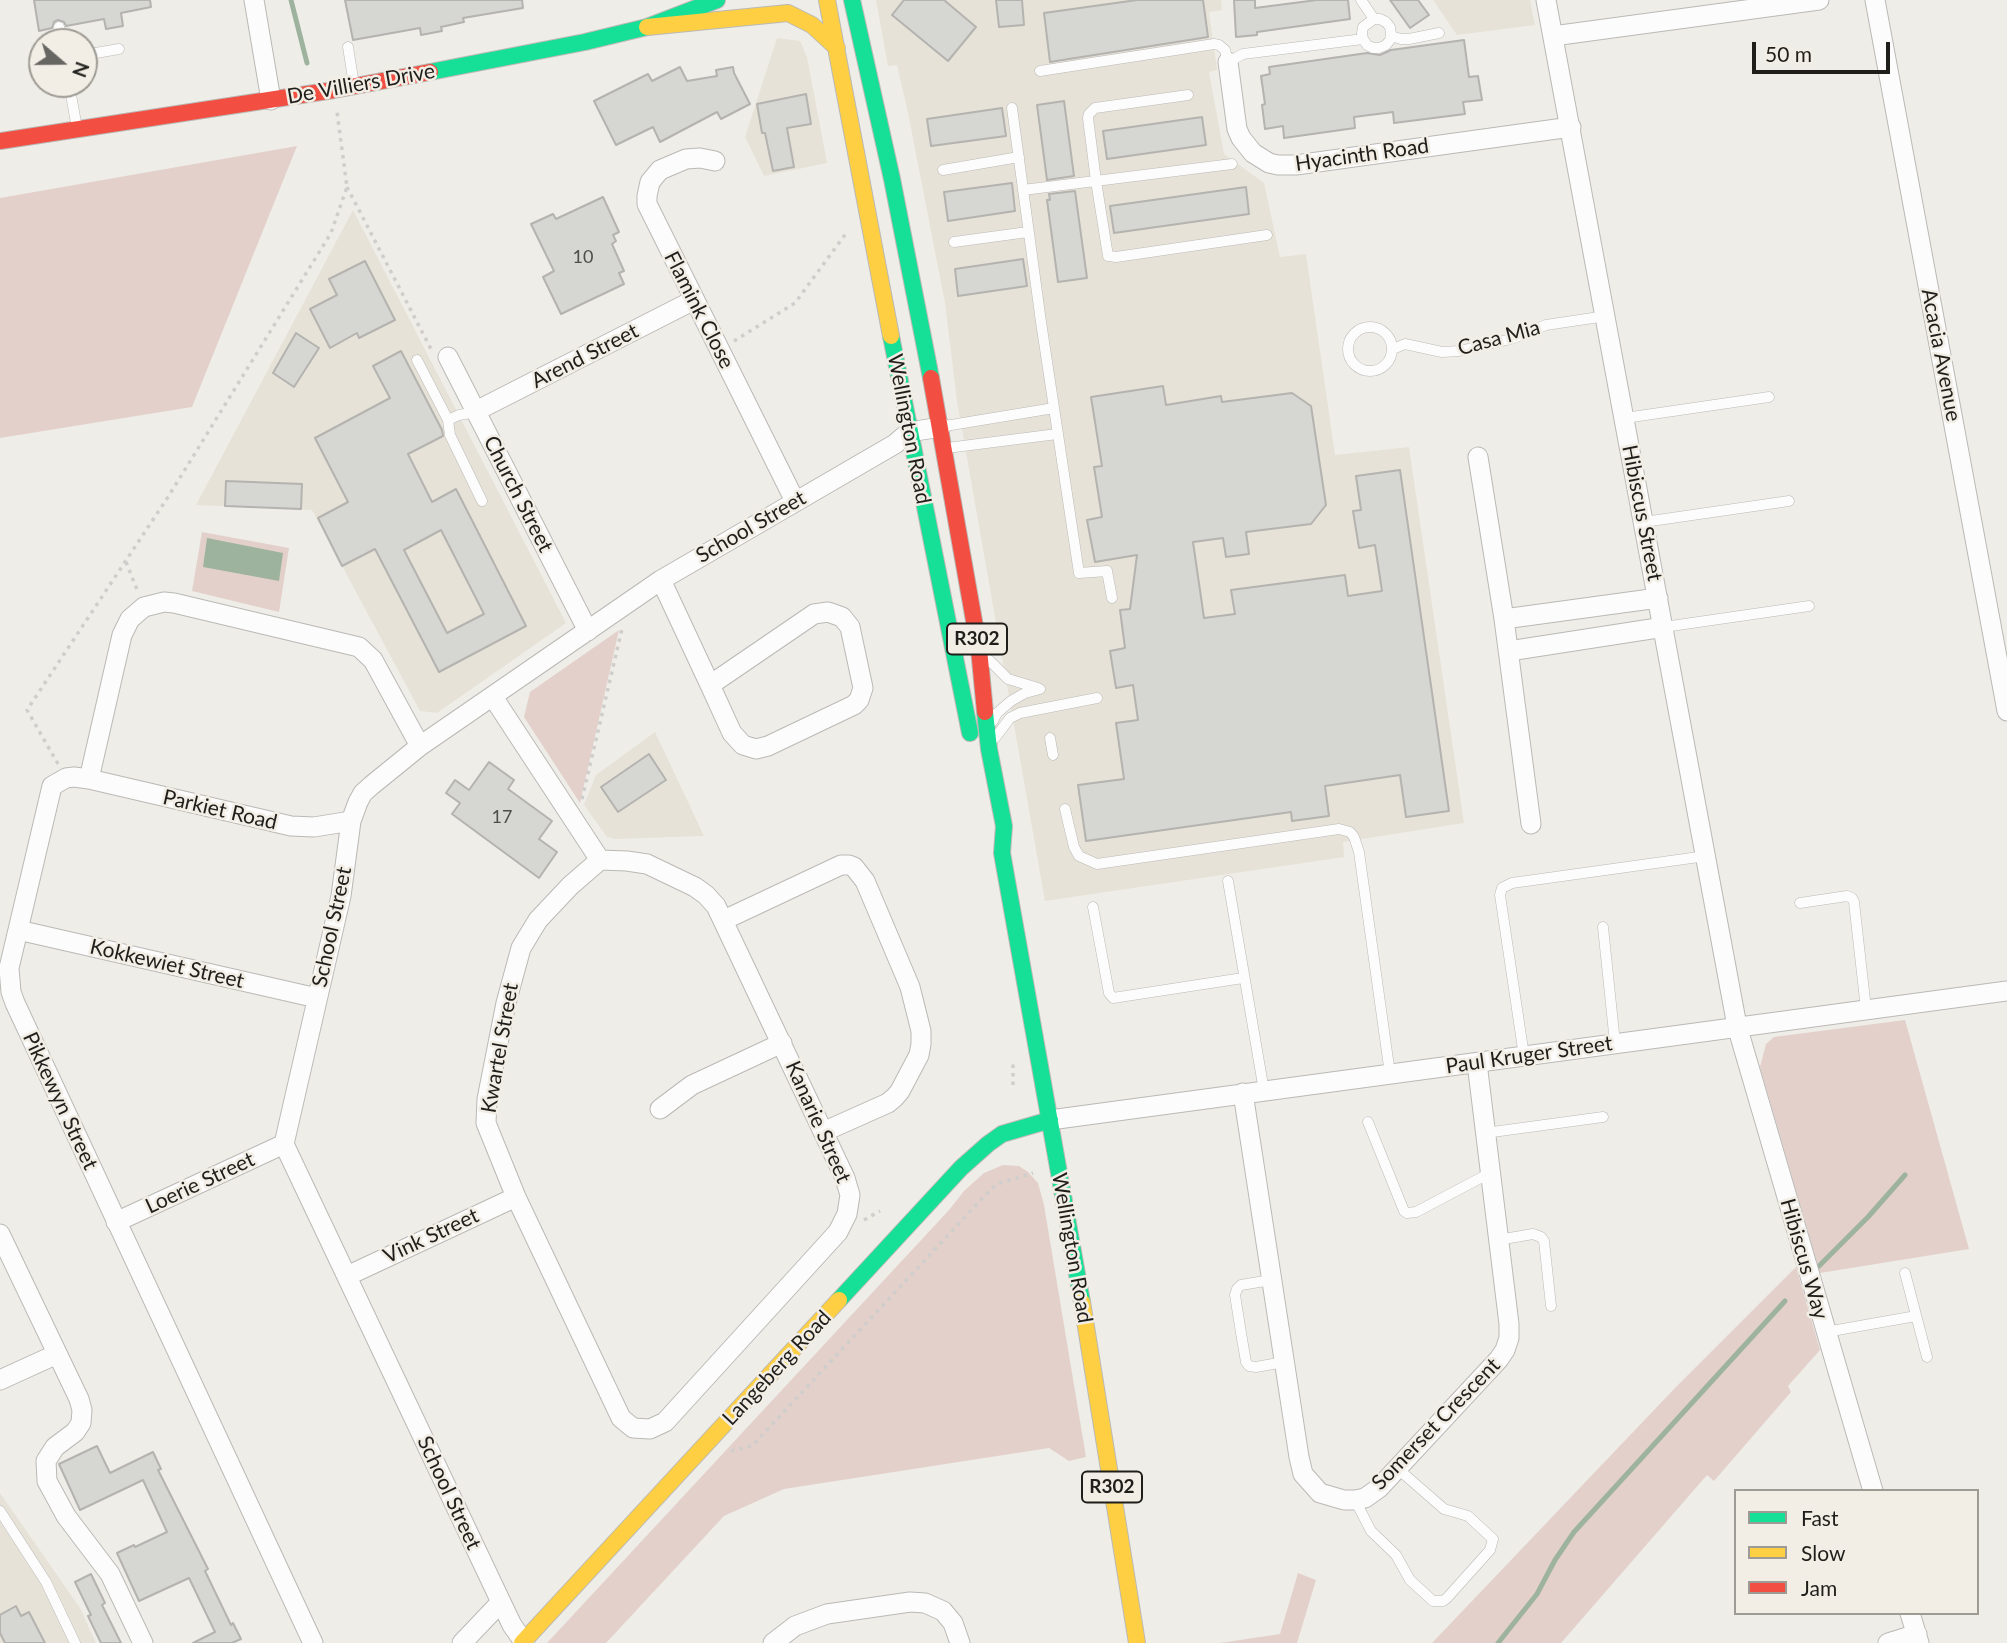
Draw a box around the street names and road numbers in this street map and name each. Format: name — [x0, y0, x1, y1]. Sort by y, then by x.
street label: De Villiers Drive — [285, 59, 437, 109]
street label: Hyacinth Road — [1294, 133, 1430, 177]
street label: Flamink Close — [659, 247, 739, 373]
street label: Acacia Avenue — [1916, 286, 1966, 424]
street label: Casa Mia — [1455, 315, 1543, 361]
street label: Arend Street — [527, 318, 643, 394]
street label: Wellington Road — [882, 352, 936, 506]
street label: Church Street — [478, 432, 558, 556]
street label: Hibiscus Street — [1616, 443, 1668, 583]
street label: School Street — [692, 485, 810, 569]
road number: R302 — [947, 624, 1007, 654]
street label: Parkiet Road — [160, 785, 280, 835]
street label: School Street — [307, 864, 357, 990]
street label: Kokkewiet Street — [87, 934, 247, 994]
street label: Kwartel Street — [476, 981, 524, 1115]
street label: Pikkewyn Street — [17, 1028, 103, 1174]
street label: Paul Kruger Street — [1444, 1031, 1614, 1079]
street label: Kanarie Street — [780, 1057, 856, 1187]
street label: Loerie Street — [141, 1147, 259, 1219]
street label: Wellington Road — [1046, 1171, 1098, 1325]
street label: Hibiscus Way — [1775, 1196, 1833, 1322]
street label: Vink Street — [379, 1203, 483, 1269]
street label: Langeberg Road — [717, 1305, 837, 1431]
street label: Somerset Crescent — [1367, 1353, 1505, 1495]
street label: School Street — [412, 1432, 486, 1554]
road number: R302 — [1082, 1471, 1142, 1502]

